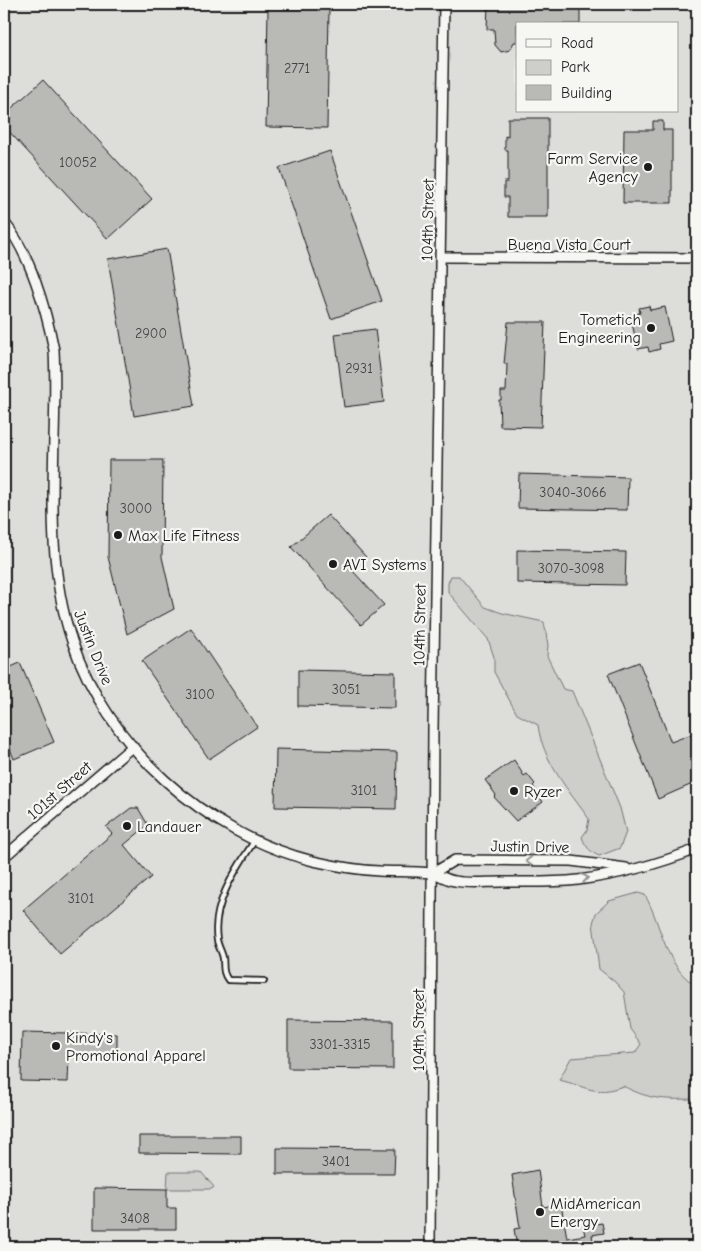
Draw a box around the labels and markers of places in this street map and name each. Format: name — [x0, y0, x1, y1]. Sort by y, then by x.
place label: Farm Service Agency — [547, 150, 639, 186]
marker: Farm Service Agency — [642, 161, 654, 173]
place label: Tometich Engineering — [558, 311, 641, 347]
marker: Tometich Engineering — [645, 322, 657, 334]
place label: Max Life Fitness — [128, 527, 240, 545]
marker: Max Life Fitness — [112, 529, 124, 541]
place label: AVI Systems — [343, 556, 427, 574]
marker: AVI Systems — [327, 558, 339, 570]
place label: Ryzer — [524, 783, 562, 801]
marker: Ryzer — [508, 785, 520, 797]
place label: Landauer — [137, 818, 202, 836]
marker: Landauer — [121, 820, 133, 832]
place label: Kindy's Promotional Apparel — [66, 1029, 206, 1065]
marker: Kindy's Promotional Apparel — [50, 1040, 62, 1052]
place label: MidAmerican Energy — [550, 1195, 641, 1231]
marker: MidAmerican Energy — [534, 1206, 546, 1218]

